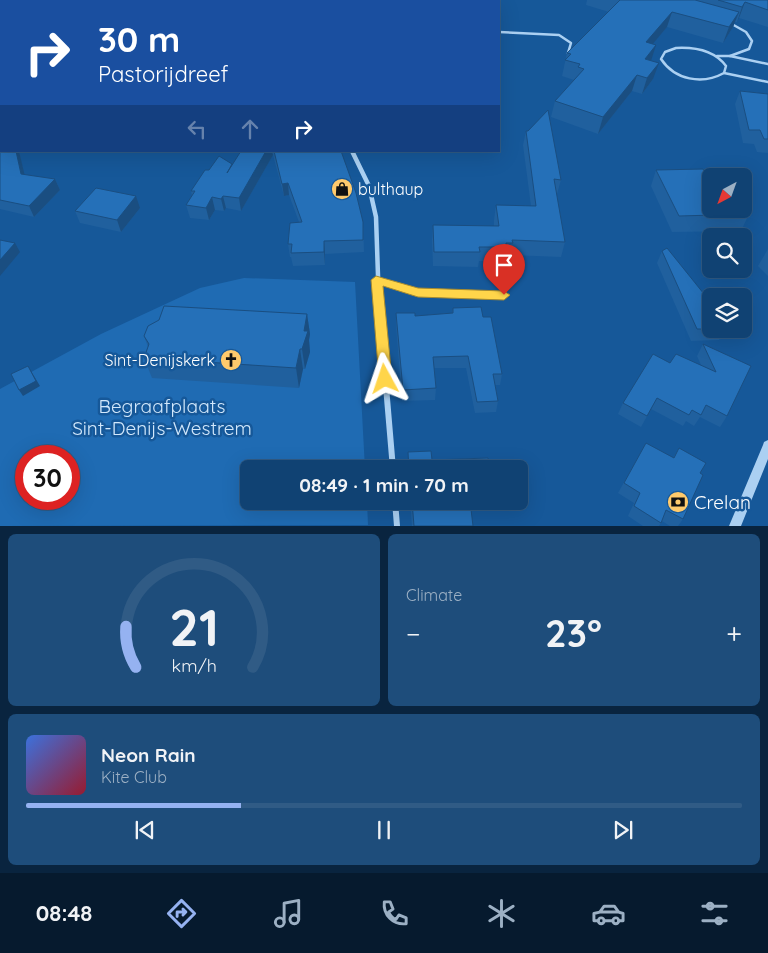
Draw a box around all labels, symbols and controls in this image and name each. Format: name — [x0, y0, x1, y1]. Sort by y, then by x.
text: 30 m — [98, 17, 180, 61]
icon: right — [15, 20, 80, 85]
text: Pastorijdreef — [98, 60, 229, 88]
icon: left — [183, 115, 211, 143]
icon: ahead — [236, 115, 264, 143]
icon: right — [289, 115, 317, 143]
north arrow — [702, 168, 752, 218]
map controls — [702, 168, 752, 338]
shop icon: bulthaup — [330, 177, 354, 201]
place label: bulthaup — [358, 179, 423, 199]
button: search — [702, 228, 752, 278]
pin — [483, 244, 525, 295]
icon: arrive — [490, 251, 518, 279]
button: layers — [702, 288, 752, 338]
church icon: Sint-Denijskerk — [219, 348, 243, 372]
place label: Sint-Denijskerk — [105, 350, 215, 370]
position arrow — [358, 352, 410, 404]
park label: Begraafplaats Sint-Denijs-Westrem — [72, 394, 252, 440]
speed limit sign: 30 — [15, 445, 80, 510]
text: 08:49 · 1 min · 70 m — [299, 473, 469, 497]
bank icon: Crelan — [666, 490, 690, 514]
place label: Crelan — [694, 490, 751, 514]
text: Climate — [406, 585, 462, 605]
text: 21 — [169, 594, 219, 659]
text: 23° — [545, 609, 602, 657]
text: − — [406, 616, 421, 651]
text: + — [726, 616, 742, 651]
text: km/h — [171, 654, 217, 676]
text: Neon Rain — [101, 743, 196, 767]
text: Kite Club — [101, 767, 167, 787]
icon: previous — [131, 816, 159, 844]
icon: pause — [370, 816, 398, 844]
icon: next — [609, 816, 637, 844]
icon: directions — [164, 896, 199, 931]
icon: music — [271, 896, 306, 931]
icon: phone — [377, 896, 412, 931]
icon: climate — [484, 896, 519, 931]
icon: car — [591, 896, 626, 931]
icon: filters — [697, 896, 732, 931]
text: 08:48 — [36, 899, 92, 927]

